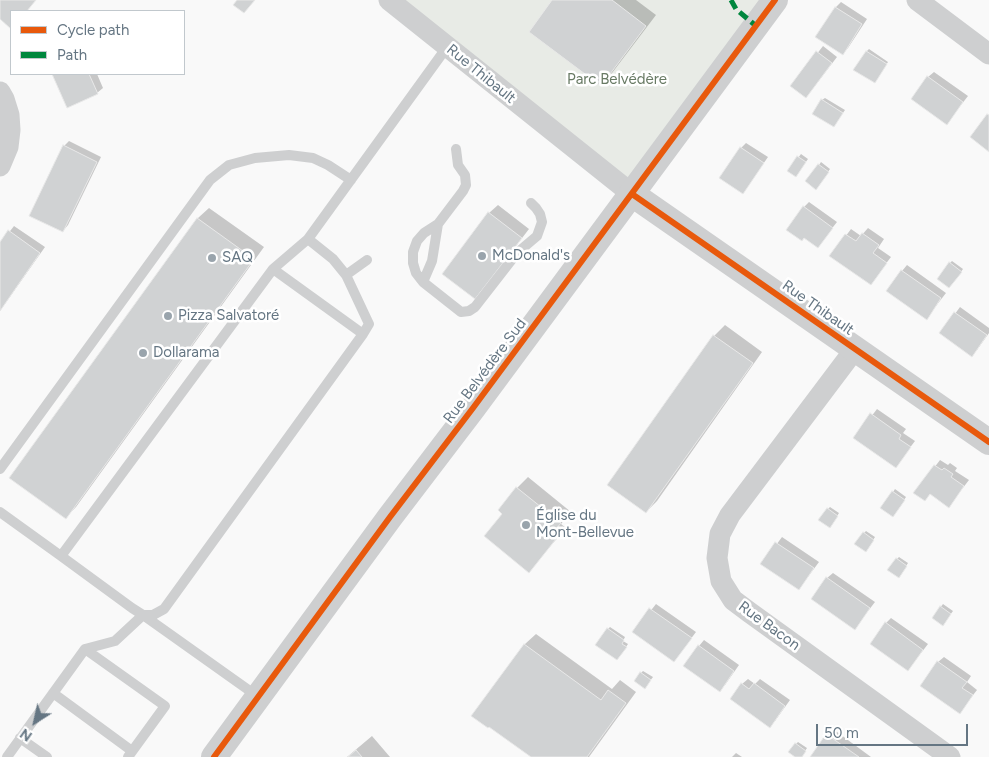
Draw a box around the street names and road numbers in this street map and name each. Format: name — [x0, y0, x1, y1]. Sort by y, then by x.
street label: Rue Thibault — [443, 41, 519, 107]
street label: Rue Thibault — [779, 277, 857, 339]
street label: Rue Belvédère Sud — [440, 315, 530, 427]
street label: Rue Bacon — [735, 598, 803, 654]

